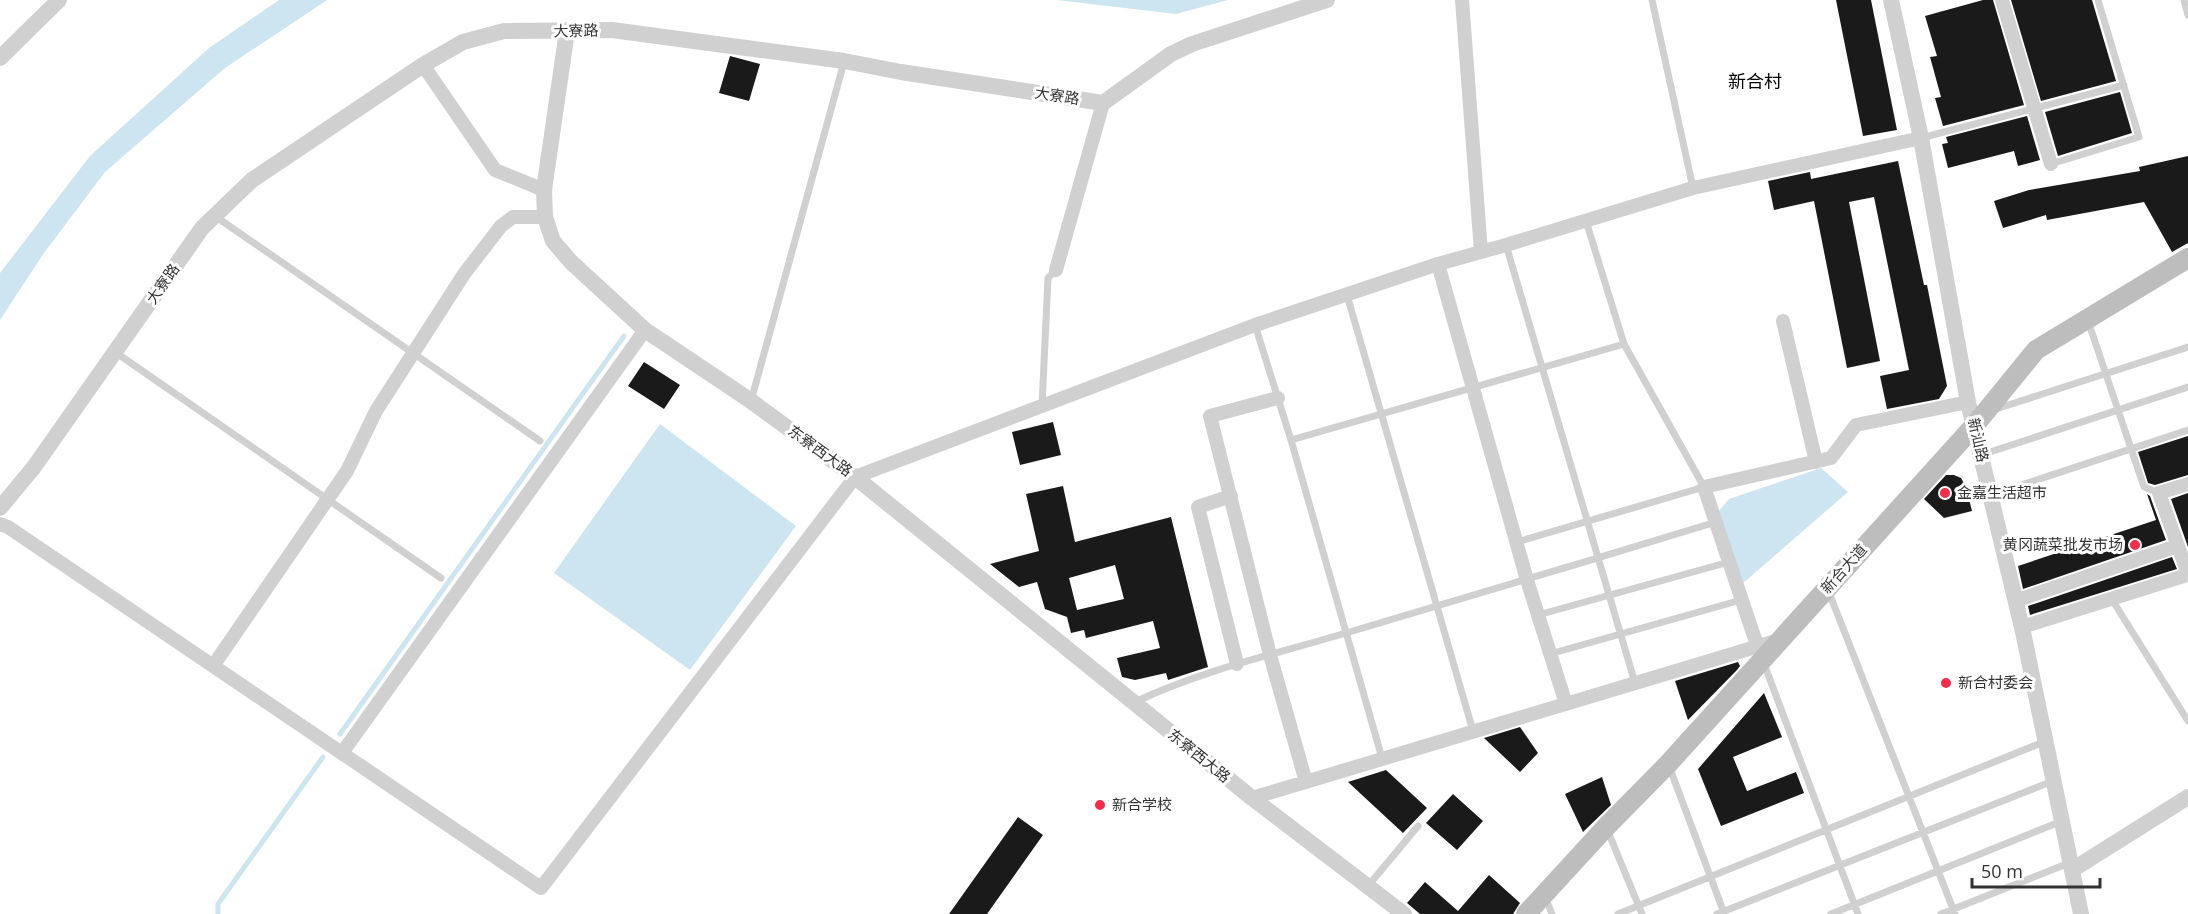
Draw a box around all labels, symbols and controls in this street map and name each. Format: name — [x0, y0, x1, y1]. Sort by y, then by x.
street label: 大寮路 — [553, 20, 599, 40]
district label: 新合村 — [1728, 69, 1782, 93]
street label: 大寮路 — [1033, 82, 1081, 108]
street label: 大寮路 — [141, 259, 183, 308]
street label: 新汕路 — [1964, 416, 1994, 464]
street label: 东寮西大路 — [784, 420, 857, 480]
place label: 金嘉生活超市 — [1957, 482, 2047, 502]
marker: 金嘉生活超市 — [1938, 486, 1952, 500]
place label: 黄冈蔬菜批发市场 — [2003, 534, 2123, 554]
marker: 黄冈蔬菜批发市场 — [2128, 538, 2142, 552]
street label: 新合大道 — [1816, 539, 1871, 597]
place label: 新合村委会 — [1958, 672, 2033, 692]
marker: 新合村委会 — [1939, 676, 1953, 690]
street label: 东寮西大路 — [1164, 724, 1235, 787]
place label: 新合学校 — [1112, 794, 1172, 814]
marker: 新合学校 — [1093, 798, 1107, 812]
scale bar — [1972, 851, 2100, 889]
text: 50 m — [1981, 859, 2023, 883]

